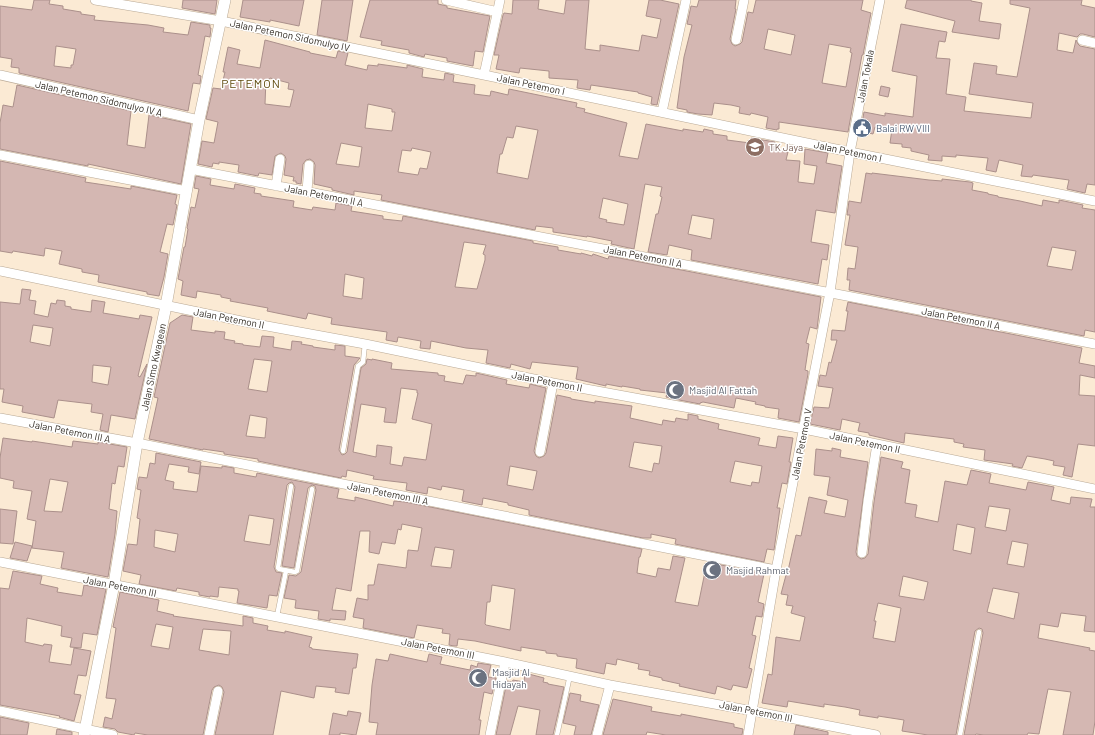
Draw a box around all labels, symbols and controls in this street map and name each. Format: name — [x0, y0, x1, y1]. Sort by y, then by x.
street label: Jalan Petemon Sidomulyo IV — [229, 16, 351, 54]
street label: Jalan Tokala — [854, 49, 876, 103]
street label: Jalan Petemon I — [496, 71, 566, 97]
district label: PETEMON — [221, 76, 281, 90]
street label: Jalan Petemon Sidomulyo IV A — [34, 78, 164, 118]
public building icon: Balai RW VIII — [851, 117, 873, 139]
place label: Balai RW VIII — [876, 122, 930, 134]
school or university icon: TK Jaya — [744, 136, 766, 158]
street label: Jalan Petemon I — [813, 138, 883, 164]
place label: TK Jaya — [769, 141, 803, 153]
street label: Jalan Petemon II A — [284, 181, 364, 209]
street label: Jalan Petemon II A — [603, 242, 683, 270]
street label: Jalan Petemon II A — [921, 304, 1001, 332]
street label: Jalan Petemon II — [193, 305, 265, 331]
street label: Jalan Simo Kwagean — [138, 322, 168, 412]
street label: Jalan Petemon II — [511, 368, 583, 394]
mosque icon: Masjid Al Fattah — [664, 379, 686, 401]
place label: Masjid Al Fattah — [689, 384, 757, 396]
street label: Jalan Petemon V — [788, 407, 814, 481]
street label: Jalan Petemon III A — [28, 417, 112, 445]
street label: Jalan Petemon II — [829, 429, 901, 455]
street label: Jalan Petemon III A — [346, 479, 430, 507]
mosque icon: Masjid Rahmat — [701, 559, 723, 581]
place label: Masjid Rahmat — [726, 564, 789, 576]
street label: Jalan Petemon III — [82, 573, 158, 599]
street label: Jalan Petemon III — [400, 635, 476, 661]
place label: Masjid Al Hidayah — [492, 666, 530, 690]
mosque icon: Masjid Al Hidayah — [467, 667, 489, 689]
street label: Jalan Petemon III — [718, 698, 794, 724]

